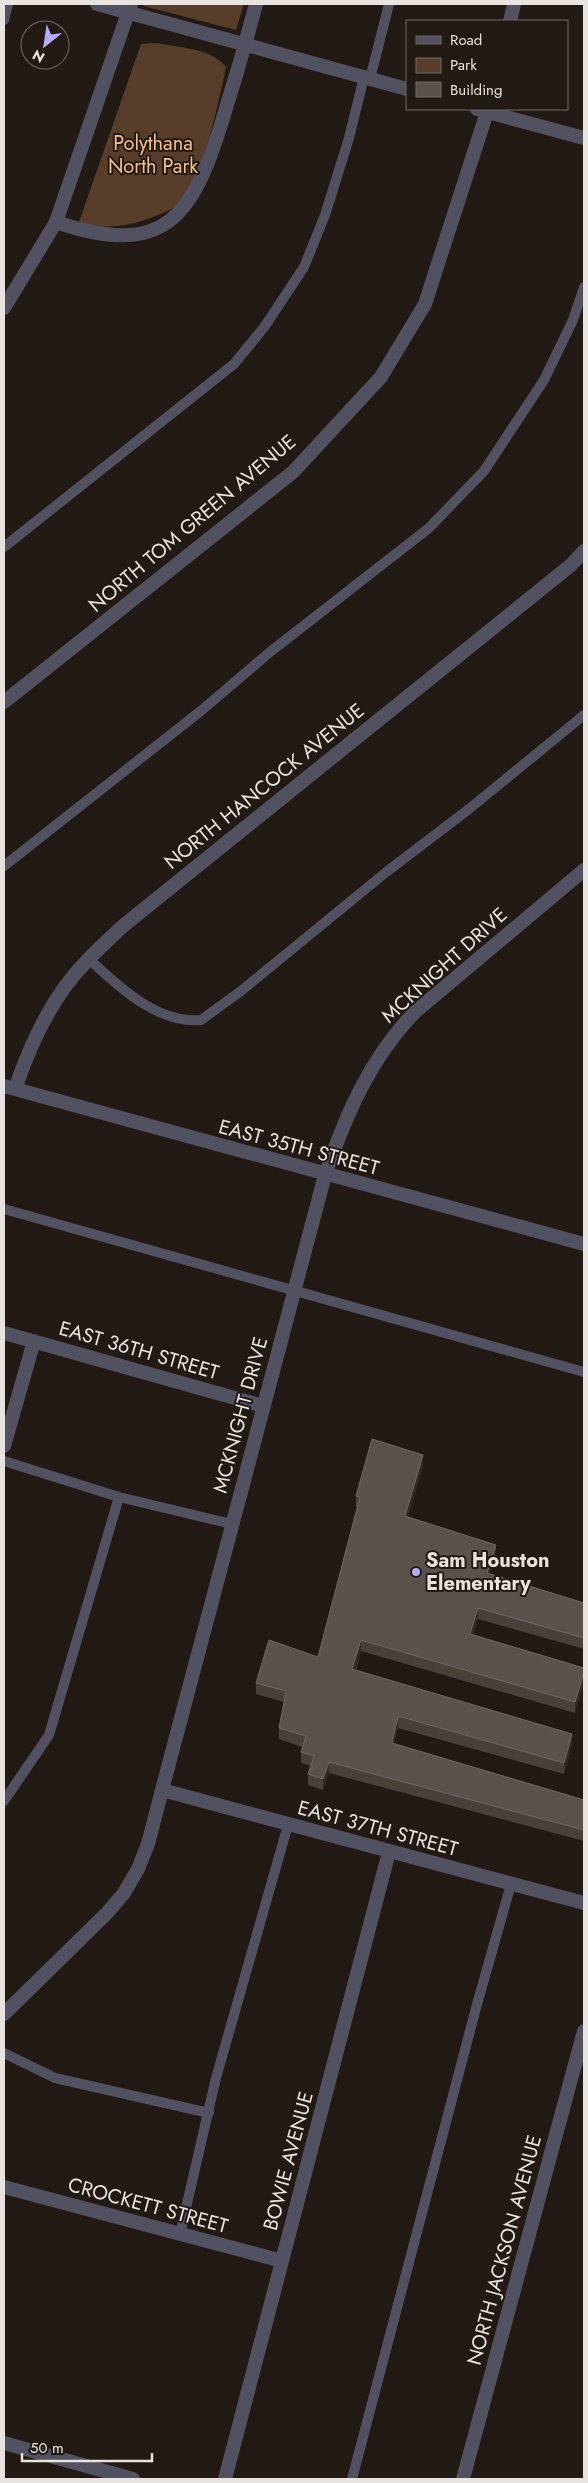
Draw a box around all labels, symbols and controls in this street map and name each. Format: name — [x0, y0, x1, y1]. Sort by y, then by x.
north arrow — [20, 20, 70, 70]
legend — [406, 20, 568, 110]
text: Road — [450, 29, 482, 51]
text: N — [29, 45, 48, 68]
text: Park — [450, 54, 477, 76]
text: Building — [450, 79, 502, 101]
park label: Polythana North Park — [108, 129, 198, 181]
street label: NORTH TOM GREEN AVENUE — [82, 428, 302, 619]
street label: NORTH HANCOCK AVENUE — [158, 696, 371, 876]
street label: MCKNIGHT DRIVE — [375, 901, 514, 1030]
street label: EAST 35TH STREET — [215, 1112, 383, 1183]
street label: EAST 36TH STREET — [55, 1314, 223, 1387]
street label: MCKNIGHT DRIVE — [206, 1334, 275, 1496]
place label: Sam Houston Elementary — [426, 1546, 549, 1598]
marker: Sam Houston Elementary — [410, 1566, 422, 1578]
street label: EAST 37TH STREET — [295, 1793, 462, 1864]
street label: BOWIE AVENUE — [256, 2089, 321, 2234]
street label: NORTH JACKSON AVENUE — [460, 2132, 549, 2368]
street label: CROCKETT STREET — [65, 2170, 232, 2241]
scale bar — [22, 2430, 152, 2462]
text: 50 m — [30, 2437, 64, 2459]

